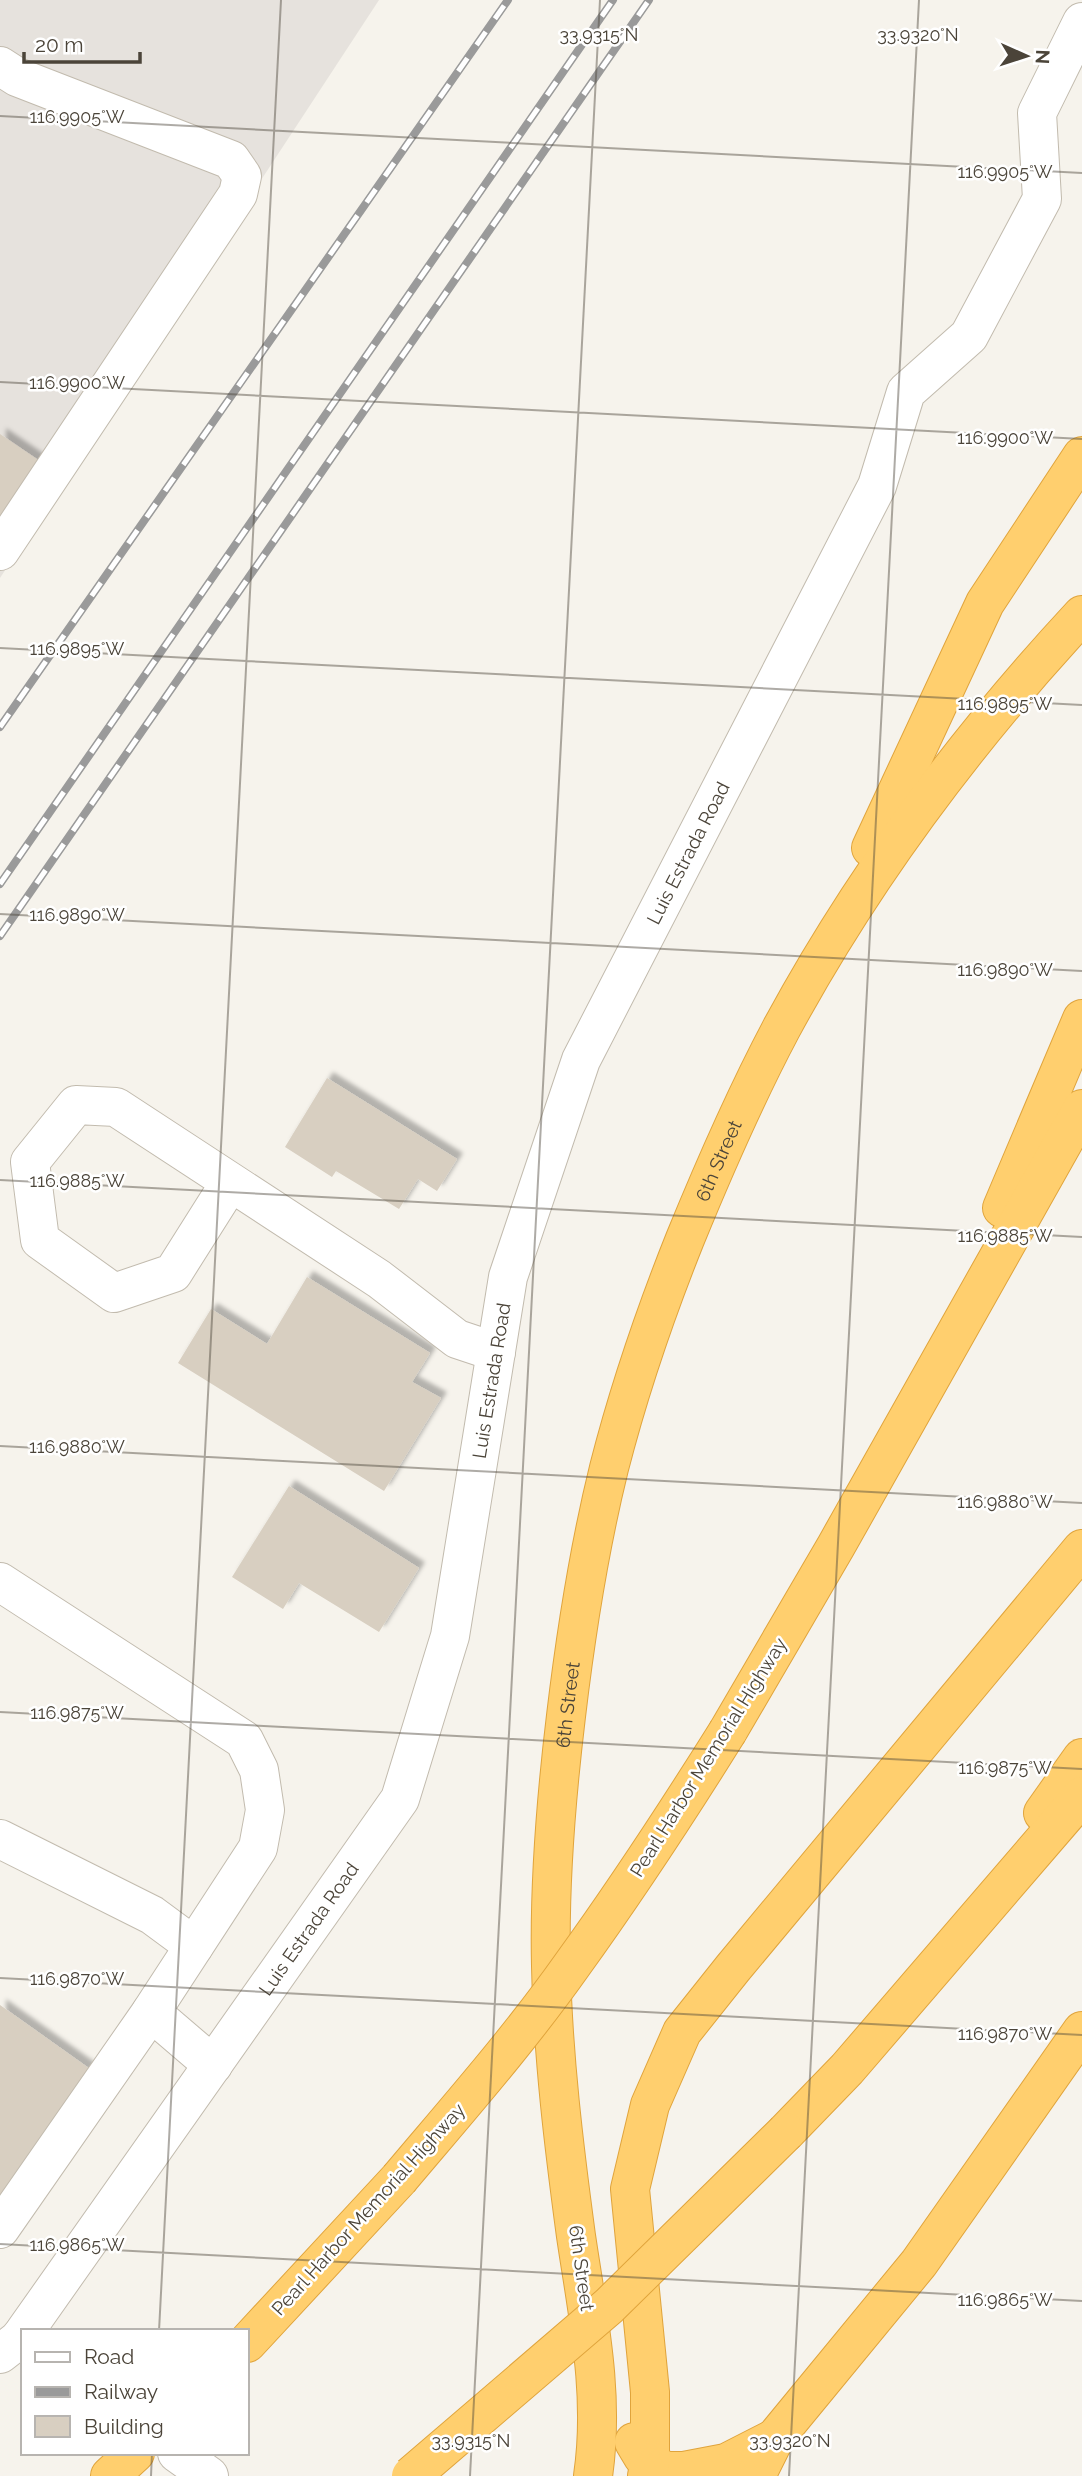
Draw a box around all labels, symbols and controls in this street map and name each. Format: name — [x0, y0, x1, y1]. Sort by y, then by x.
scale bar — [24, 21, 140, 65]
north arrow — [991, 21, 1061, 91]
text: 33.9315°N — [560, 24, 638, 45]
text: 33.9320°N — [877, 24, 959, 45]
text: 20 m — [35, 32, 83, 57]
text: N — [1032, 49, 1054, 65]
text: 116.9905°W — [29, 106, 125, 127]
text: 116.9905°W — [957, 161, 1053, 182]
text: 116.9900°W — [29, 372, 125, 393]
text: 116.9900°W — [957, 427, 1053, 448]
text: 116.9895°W — [30, 638, 125, 659]
text: 116.9895°W — [958, 693, 1053, 714]
street label: Luis Estrada Road — [642, 778, 734, 928]
text: 116.9890°W — [29, 904, 125, 925]
text: 116.9890°W — [957, 959, 1053, 980]
street label: 6th Street — [691, 1116, 746, 1205]
text: 116.9885°W — [30, 1170, 125, 1191]
text: 116.9885°W — [958, 1225, 1053, 1246]
street label: Luis Estrada Road — [468, 1301, 515, 1460]
text: 116.9880°W — [29, 1436, 125, 1457]
text: 116.9880°W — [957, 1491, 1053, 1512]
street label: Pearl Harbor Memorial Highway — [625, 1633, 791, 1881]
street label: 6th Street — [551, 1660, 584, 1749]
text: 116.9875°W — [30, 1702, 124, 1723]
text: 116.9875°W — [958, 1757, 1052, 1778]
street label: Luis Estrada Road — [254, 1858, 363, 1999]
text: 116.9870°W — [30, 1968, 125, 1989]
text: 116.9870°W — [958, 2023, 1053, 2044]
street label: Pearl Harbor Memorial Highway — [267, 2098, 469, 2320]
street label: 6th Street — [565, 2224, 599, 2313]
text: 116.9865°W — [29, 2234, 125, 2255]
text: 116.9865°W — [957, 2289, 1053, 2310]
legend — [21, 2329, 248, 2455]
text: Road — [84, 2344, 134, 2369]
text: Railway — [84, 2379, 158, 2404]
text: Building — [84, 2414, 164, 2439]
text: 33.9315°N — [432, 2430, 510, 2451]
text: 33.9320°N — [749, 2430, 831, 2451]

